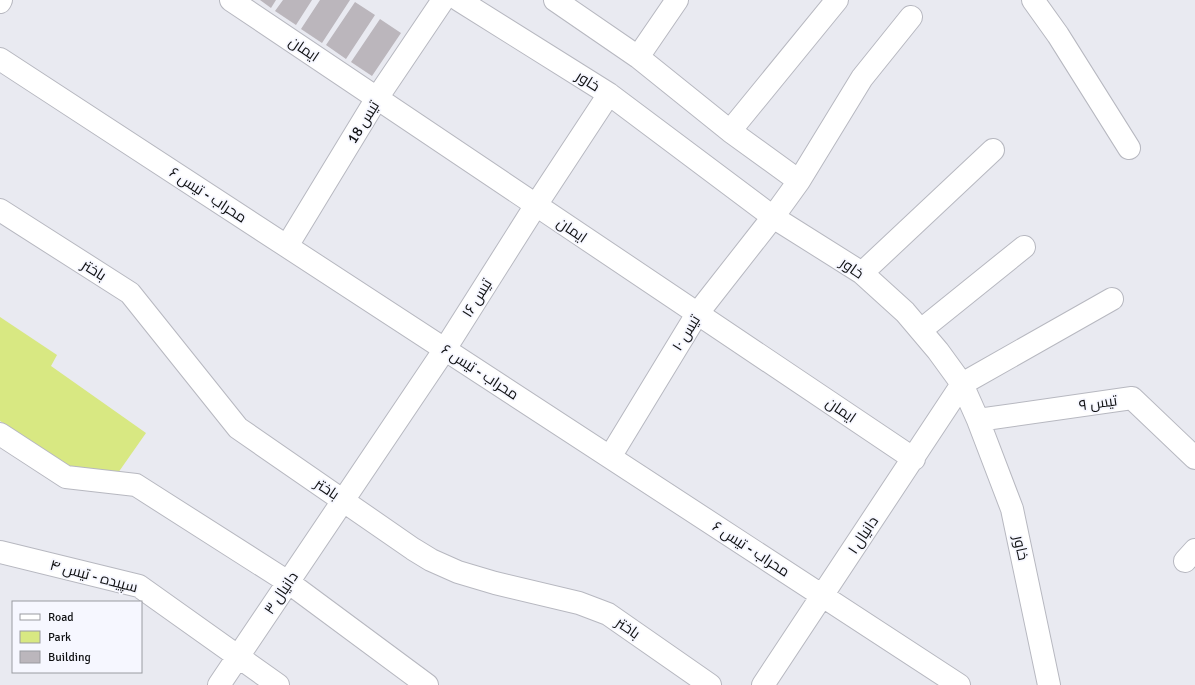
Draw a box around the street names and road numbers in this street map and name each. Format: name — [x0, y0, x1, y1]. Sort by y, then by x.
street label: ایمان — [285, 32, 323, 66]
street label: خاور — [572, 66, 603, 95]
street label: تیس 18 — [343, 97, 384, 147]
street label: محراب - تیس ۶ — [165, 163, 250, 227]
street label: ایمان — [553, 213, 591, 247]
street label: خاور — [836, 253, 867, 283]
street label: باختر — [77, 255, 110, 284]
street label: تیس ۱۶ — [458, 275, 497, 321]
street label: تیس ۱۰ — [668, 312, 705, 355]
street label: محراب - تیس ۶ — [437, 340, 522, 404]
street label: تیس ۹ — [1078, 391, 1118, 416]
street label: ایمان — [822, 393, 860, 427]
street label: باختر — [310, 474, 343, 504]
street label: دانیال ۱ — [844, 513, 882, 557]
street label: محراب - تیس ۶ — [708, 517, 793, 581]
street label: خاور — [1009, 533, 1032, 562]
street label: سپیده - تیس ۴ — [48, 556, 140, 597]
street label: دانیال ۳ — [260, 568, 302, 618]
street label: باختر — [612, 613, 644, 643]

